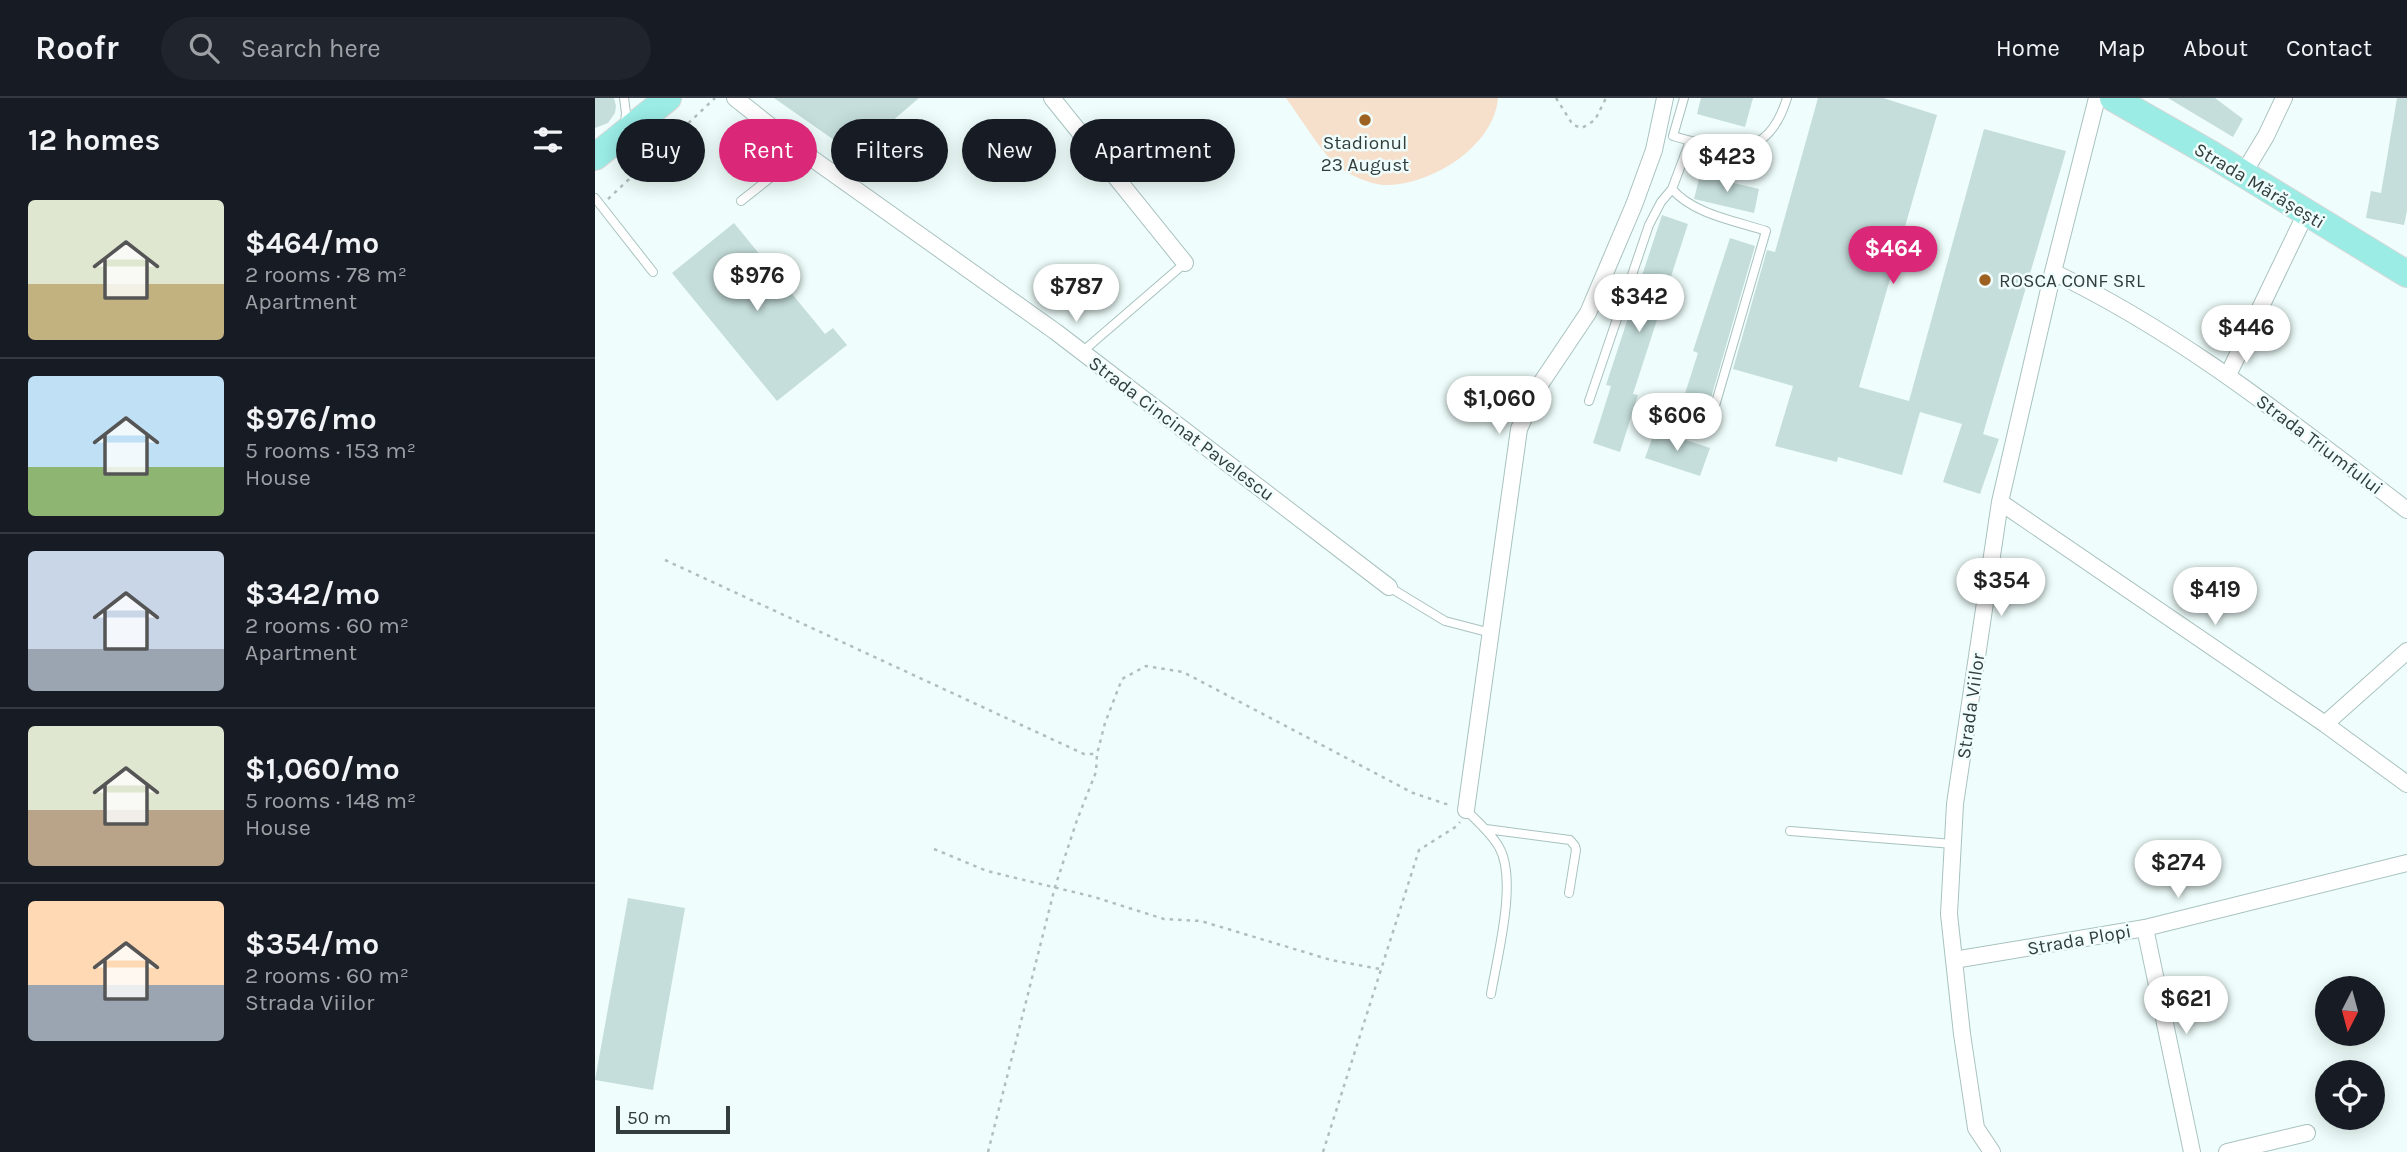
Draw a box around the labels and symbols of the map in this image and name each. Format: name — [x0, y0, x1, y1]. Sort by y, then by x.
marker: Stadionul 23 August — [1357, 112, 1373, 128]
place label: Stadionul 23 August — [1321, 132, 1409, 176]
pin: $423 — [1686, 134, 1768, 194]
street label: Strada Mărășești — [2190, 138, 2329, 234]
pin: $464 — [1852, 226, 1934, 286]
pin: $976 — [716, 254, 798, 313]
pin: $787 — [1035, 264, 1117, 324]
place label: ROSCA CONF SRL — [1999, 270, 2145, 292]
marker: ROSCA CONF SRL — [1977, 272, 1993, 288]
pin: $342 — [1598, 274, 1680, 334]
pin: $446 — [2205, 306, 2287, 365]
street label: Strada Cincinat Pavelescu — [1084, 352, 1279, 506]
pin: $1,060 — [1442, 376, 1556, 436]
street label: Strada Triumfului — [2252, 390, 2387, 500]
pin: $606 — [1636, 394, 1718, 453]
pin: $354 — [1960, 559, 2042, 618]
pin: $419 — [2174, 568, 2256, 627]
street label: Strada Viilor — [1953, 652, 1989, 761]
pin: $274 — [2137, 840, 2219, 900]
street label: Strada Plopi — [2025, 920, 2133, 960]
pin: $621 — [2145, 976, 2227, 1036]
north arrow — [2315, 976, 2385, 1046]
scale bar — [616, 1103, 730, 1135]

